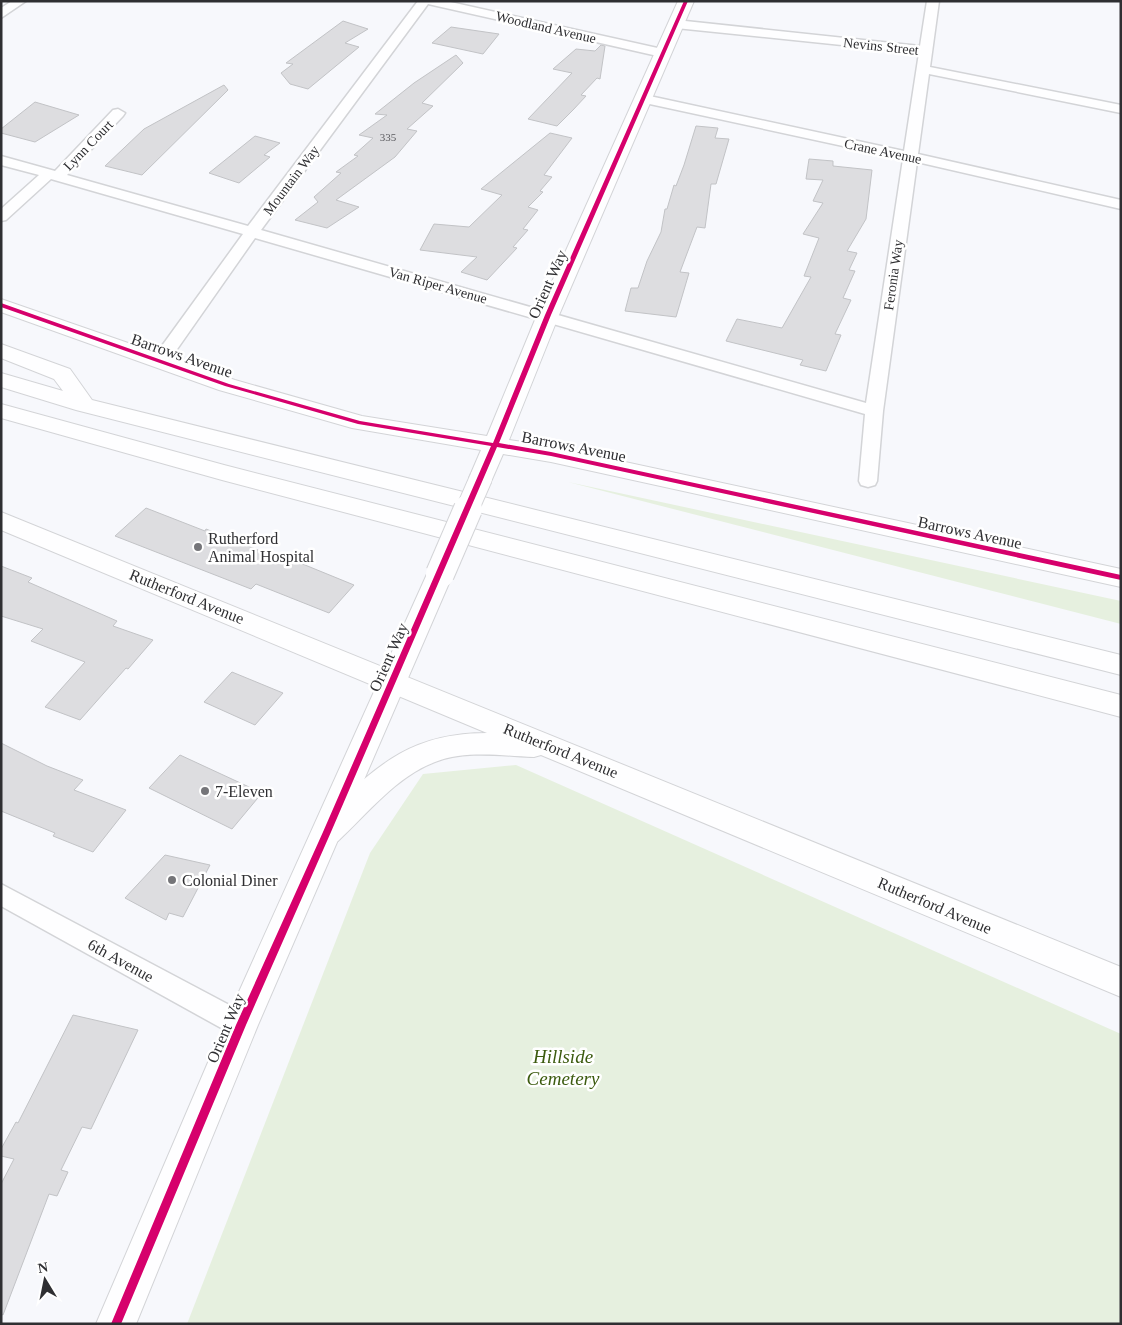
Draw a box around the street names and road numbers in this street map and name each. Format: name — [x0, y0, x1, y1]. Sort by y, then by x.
street label: Woodland Avenue — [494, 9, 597, 46]
street label: Nevins Street — [842, 35, 920, 58]
street label: Lynn Court — [61, 117, 116, 174]
street label: Crane Avenue — [843, 136, 923, 167]
street label: Mountain Way — [260, 143, 322, 218]
street label: Feronia Way — [881, 239, 906, 311]
street label: Orient Way — [525, 247, 571, 322]
street label: Van Riper Avenue — [387, 264, 489, 307]
street label: Barrows Avenue — [129, 330, 235, 381]
street label: Barrows Avenue — [520, 428, 628, 465]
street label: Barrows Avenue — [916, 513, 1023, 552]
street label: Rutherford Avenue — [127, 566, 247, 627]
street label: Orient Way — [366, 620, 412, 695]
street label: Rutherford Avenue — [501, 720, 621, 781]
street label: Rutherford Avenue — [875, 874, 994, 937]
street label: 6th Avenue — [85, 936, 156, 985]
street label: Orient Way — [203, 991, 249, 1066]

